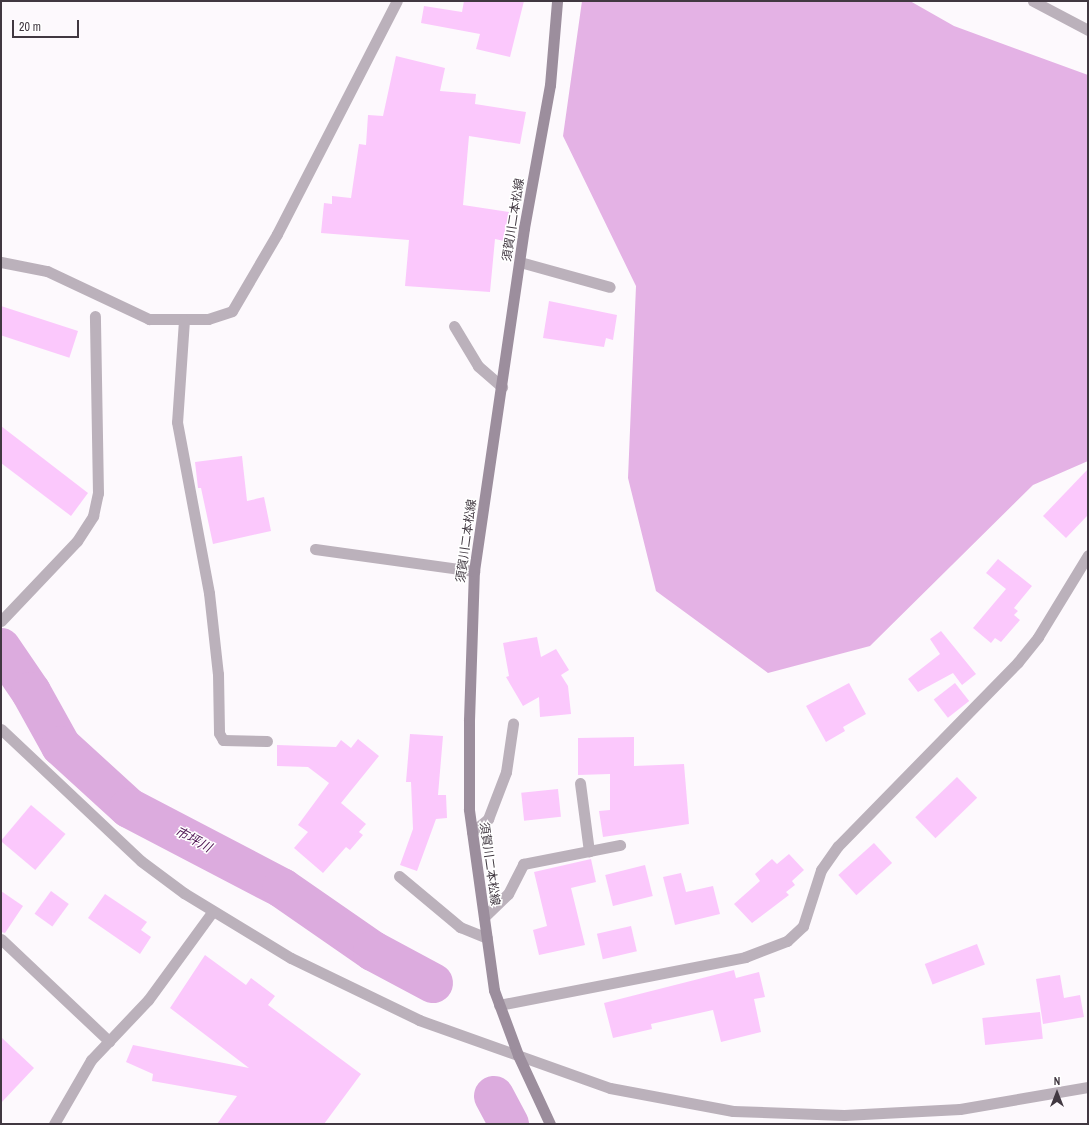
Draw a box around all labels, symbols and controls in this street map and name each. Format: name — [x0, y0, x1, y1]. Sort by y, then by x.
scale bar — [14, 12, 81, 38]
text: 20 m — [19, 19, 41, 35]
street label: 須賀川二本松線 — [500, 177, 528, 263]
street label: 須賀川二本松線 — [454, 498, 480, 584]
street label: 須賀川二本松線 — [476, 821, 502, 907]
water label: 市坪川 — [172, 824, 214, 856]
north arrow — [1037, 1073, 1077, 1113]
text: N — [1054, 1074, 1060, 1088]

